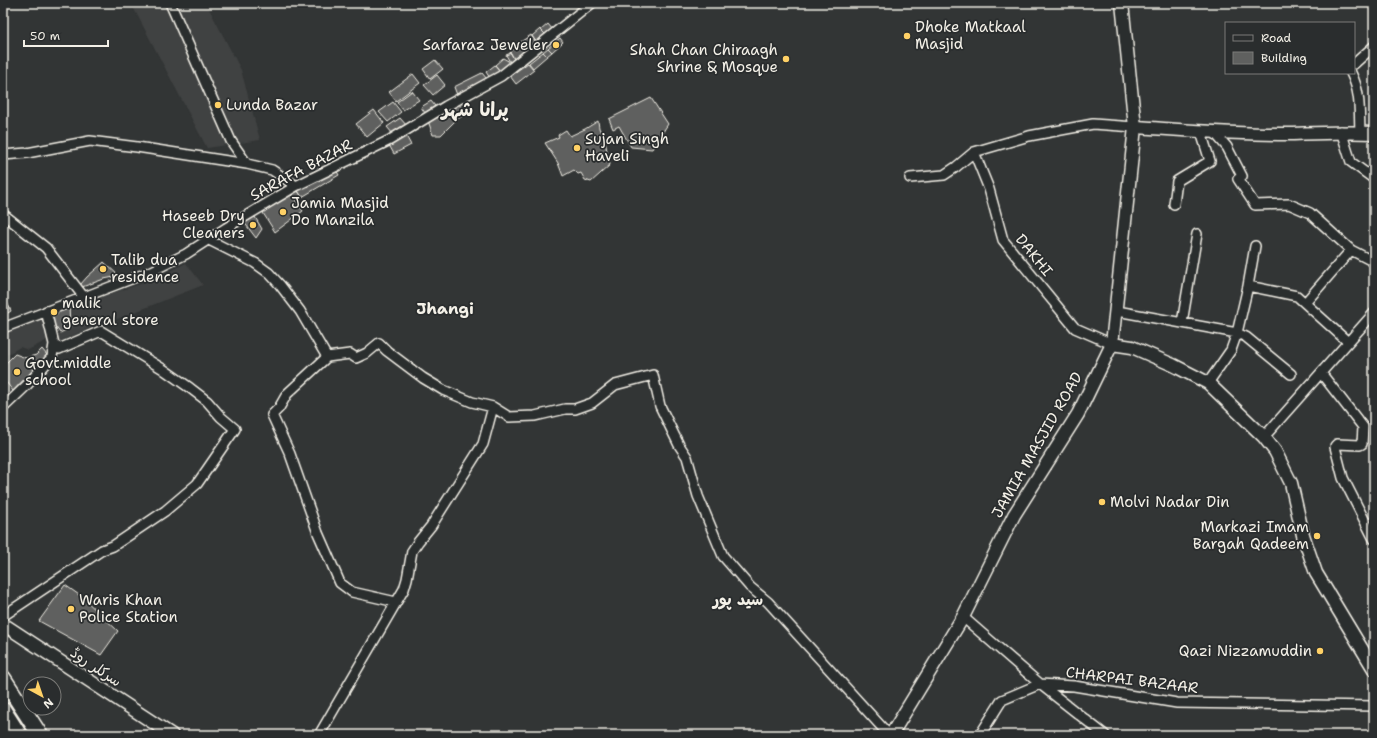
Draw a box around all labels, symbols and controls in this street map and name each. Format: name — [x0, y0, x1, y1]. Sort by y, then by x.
place label: Dhoke Matkaal Masjid — [915, 17, 1026, 54]
scale bar — [24, 22, 108, 48]
legend — [1225, 22, 1355, 74]
text: 50 m — [30, 28, 60, 44]
text: Road — [1261, 30, 1292, 46]
marker: Dhoke Matkaal Masjid — [902, 31, 912, 41]
place label: Sarfaraz Jeweler — [423, 35, 548, 55]
marker: Sarfaraz Jeweler — [551, 40, 561, 50]
place label: Shah Chan Chiraagh Shrine & Mosque — [630, 40, 778, 77]
text: Building — [1261, 50, 1307, 66]
marker: Shah Chan Chiraagh Shrine & Mosque — [781, 54, 791, 64]
place label: Lunda Bazar — [226, 95, 318, 115]
district label: پرانا شہر — [440, 97, 509, 122]
marker: Lunda Bazar — [213, 100, 223, 110]
place label: Sujan Singh Haveli — [585, 129, 669, 166]
street label: SARAFA BAZAR — [246, 135, 356, 205]
marker: Sujan Singh Haveli — [572, 143, 582, 153]
place label: Jamia Masjid Do Manzila — [291, 193, 389, 230]
place label: Haseeb Dry Cleaners — [162, 206, 245, 243]
marker: Jamia Masjid Do Manzila — [278, 207, 288, 217]
marker: Haseeb Dry Cleaners — [248, 220, 258, 230]
street label: DAKHI — [1011, 230, 1057, 280]
place label: Talib dua residence — [111, 250, 179, 287]
marker: Talib dua residence — [98, 264, 108, 274]
place label: malik general store — [62, 293, 159, 330]
district label: Jhangi — [416, 298, 474, 319]
marker: malik general store — [49, 307, 59, 317]
place label: Govt.middle school — [25, 353, 112, 390]
marker: Govt.middle school — [12, 367, 22, 377]
street label: JAMIA MASJID ROAD — [987, 368, 1087, 522]
place label: Molvi Nadar Din — [1110, 492, 1229, 512]
marker: Molvi Nadar Din — [1097, 497, 1107, 507]
place label: Markazi Imam Bargah Qadeem — [1193, 517, 1309, 554]
marker: Markazi Imam Bargah Qadeem — [1312, 531, 1322, 541]
district label: سید پور — [711, 589, 763, 610]
place label: Waris Khan Police Station — [79, 590, 178, 627]
marker: Waris Khan Police Station — [66, 604, 76, 614]
place label: Qazi Nizzamuddin — [1179, 641, 1312, 661]
street label: سرکلر روڈ — [66, 643, 126, 691]
marker: Qazi Nizzamuddin — [1315, 646, 1325, 656]
street label: CHARPAI BAZAAR — [1065, 662, 1199, 698]
north arrow — [22, 676, 62, 716]
text: N — [40, 695, 56, 712]

